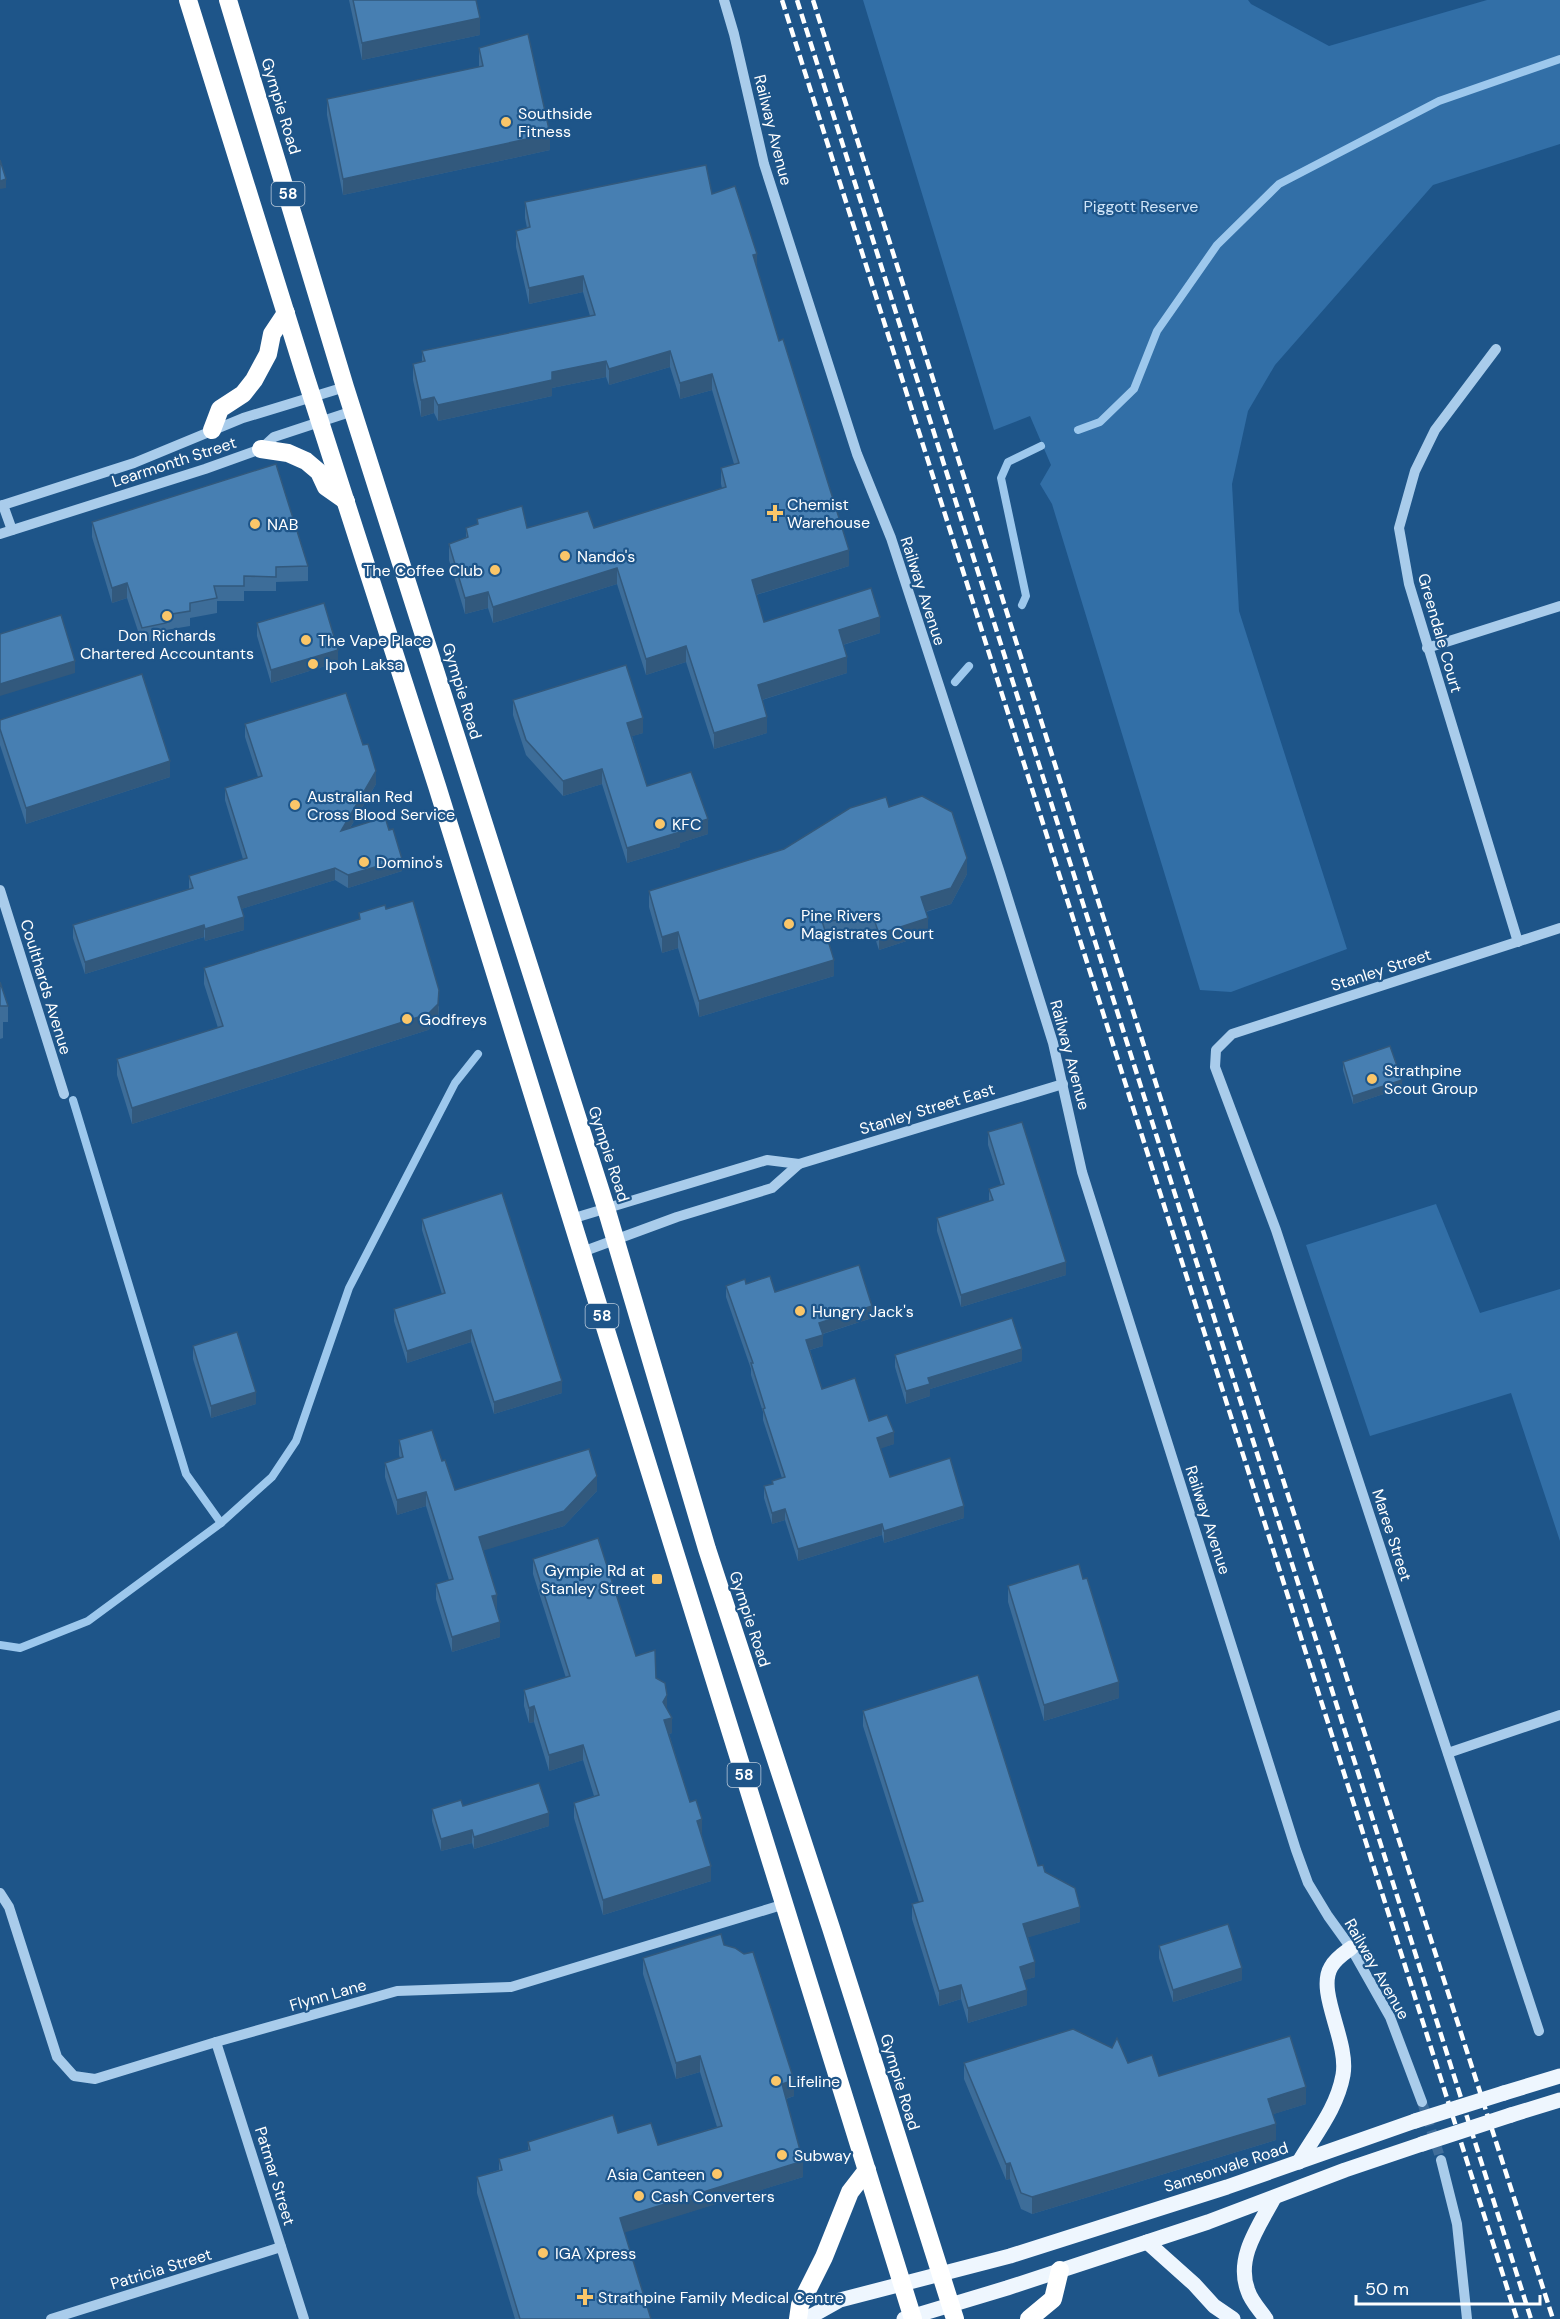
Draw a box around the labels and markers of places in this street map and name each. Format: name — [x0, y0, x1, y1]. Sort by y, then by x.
place label: Southside Fitness — [518, 103, 592, 142]
marker: Southside Fitness — [499, 115, 513, 129]
place label: Chemist Warehouse — [787, 494, 870, 533]
marker: Chemist Warehouse — [768, 506, 782, 520]
place label: NAB — [267, 514, 298, 535]
marker: NAB — [248, 517, 262, 531]
place label: Nando's — [577, 546, 635, 567]
marker: Nando's — [558, 549, 572, 563]
place label: The Coffee Club — [363, 560, 483, 581]
marker: The Coffee Club — [488, 563, 502, 577]
marker: Don Richards Chartered Accountants — [160, 609, 174, 623]
place label: Don Richards Chartered Accountants — [80, 625, 254, 664]
place label: The Vape Place — [318, 630, 431, 651]
marker: The Vape Place — [299, 633, 313, 647]
place label: Ipoh Laksa — [325, 654, 403, 675]
marker: Ipoh Laksa — [306, 657, 320, 671]
place label: Australian Red Cross Blood Service — [307, 786, 455, 825]
marker: Australian Red Cross Blood Service — [288, 798, 302, 812]
place label: KFC — [672, 814, 701, 835]
marker: KFC — [653, 817, 667, 831]
place label: Domino's — [376, 852, 443, 873]
marker: Domino's — [357, 855, 371, 869]
place label: Pine Rivers Magistrates Court — [801, 905, 934, 944]
marker: Pine Rivers Magistrates Court — [782, 917, 796, 931]
place label: Godfreys — [419, 1009, 487, 1030]
marker: Godfreys — [400, 1012, 414, 1026]
place label: Strathpine Scout Group — [1384, 1060, 1478, 1099]
marker: Strathpine Scout Group — [1365, 1072, 1379, 1086]
place label: Hungry Jack's — [812, 1301, 914, 1322]
marker: Hungry Jack's — [793, 1304, 807, 1318]
place label: Gympie Rd at Stanley Street — [541, 1560, 645, 1599]
marker: Gympie Rd at Stanley Street — [650, 1572, 664, 1586]
place label: Lifeline — [788, 2071, 840, 2092]
marker: Lifeline — [769, 2074, 783, 2088]
place label: Subway — [794, 2145, 852, 2166]
marker: Subway — [775, 2148, 789, 2162]
place label: Asia Canteen — [607, 2164, 705, 2185]
marker: Asia Canteen — [710, 2167, 724, 2181]
place label: Cash Converters — [651, 2186, 775, 2207]
marker: Cash Converters — [632, 2189, 646, 2203]
place label: IGA Xpress — [555, 2243, 636, 2264]
marker: IGA Xpress — [536, 2246, 550, 2260]
place label: Strathpine Family Medical Centre — [598, 2287, 844, 2308]
marker: Strathpine Family Medical Centre — [576, 2288, 594, 2306]

